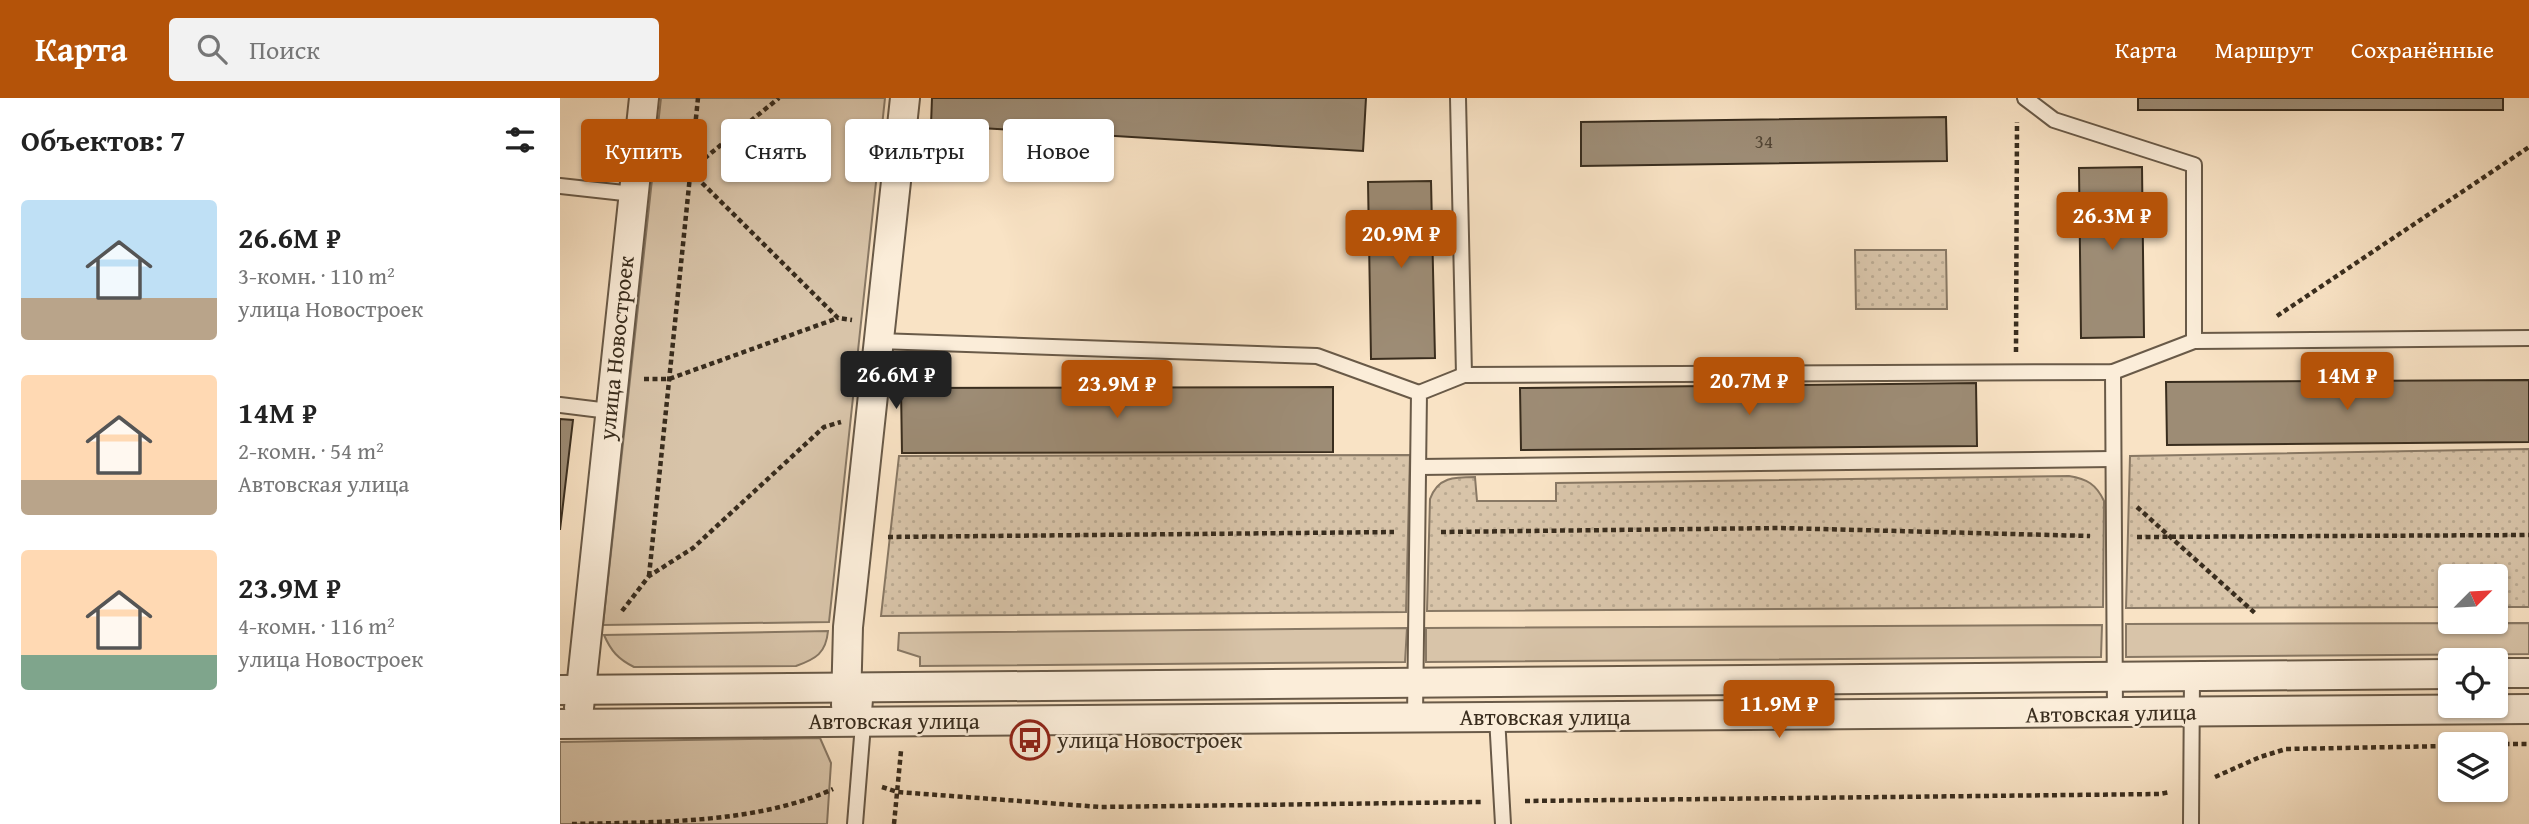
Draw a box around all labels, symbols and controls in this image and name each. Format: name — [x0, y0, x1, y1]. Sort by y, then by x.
search box — [169, 18, 659, 81]
text: Карта — [35, 25, 127, 73]
icon: search — [193, 30, 231, 68]
text: Поиск — [249, 30, 320, 69]
text: Карта — [2115, 32, 2177, 67]
text: Маршрут — [2215, 32, 2313, 67]
text: Сохранённые — [2351, 32, 2494, 67]
text: Объектов: 7 — [21, 118, 185, 162]
chip: Купить — [581, 119, 707, 182]
chip: Снять — [721, 119, 831, 182]
chip: Фильтры — [845, 119, 989, 182]
chip: Новое — [1003, 119, 1114, 182]
icon: filters — [501, 121, 539, 159]
house number: 34 — [1755, 127, 1773, 155]
pin: 26.3M ₽ — [2047, 192, 2177, 252]
text: 26.3M ₽ — [2072, 198, 2152, 231]
pin: 20.9M ₽ — [1336, 211, 1466, 270]
text: 26.6M ₽ — [238, 215, 341, 259]
text: 20.9M ₽ — [1361, 216, 1441, 249]
icon: home — [77, 228, 161, 312]
street label: улица Новостроек — [589, 254, 642, 443]
text: 3-комн. · 110 m² — [238, 259, 395, 292]
text: улица Новостроек — [238, 292, 423, 325]
pin: 26.6M ₽ — [831, 352, 961, 411]
pin: 14M ₽ — [2298, 352, 2396, 412]
text: 26.6M ₽ — [856, 357, 936, 390]
pin: 20.7M ₽ — [1684, 358, 1814, 417]
text: 14M ₽ — [2317, 358, 2377, 391]
pin: 23.9M ₽ — [1052, 360, 1182, 420]
text: 20.7M ₽ — [1709, 363, 1789, 396]
text: 23.9M ₽ — [1077, 366, 1157, 399]
text: 14M ₽ — [238, 390, 317, 434]
icon: home — [77, 403, 161, 487]
text: 2-комн. · 54 m² — [238, 434, 384, 467]
text: Автовская улица — [238, 467, 409, 500]
north arrow — [2438, 564, 2508, 634]
map controls — [2438, 564, 2508, 802]
text: 23.9M ₽ — [238, 565, 341, 609]
icon: home — [77, 578, 161, 662]
text: 4-комн. · 116 m² — [238, 609, 395, 642]
text: улица Новостроек — [238, 642, 423, 675]
button: locate — [2438, 648, 2508, 718]
pin: 11.9M ₽ — [1714, 680, 1844, 740]
text: 11.9M ₽ — [1739, 686, 1819, 719]
street label: Автовская улица — [2025, 695, 2197, 730]
street label: Автовская улица — [1459, 700, 1631, 733]
street label: Автовская улица — [808, 704, 980, 737]
bus stop icon: улица Новостроек — [1009, 719, 1051, 761]
place label: улица Новостроек — [1056, 723, 1242, 756]
button: layers — [2438, 732, 2508, 802]

